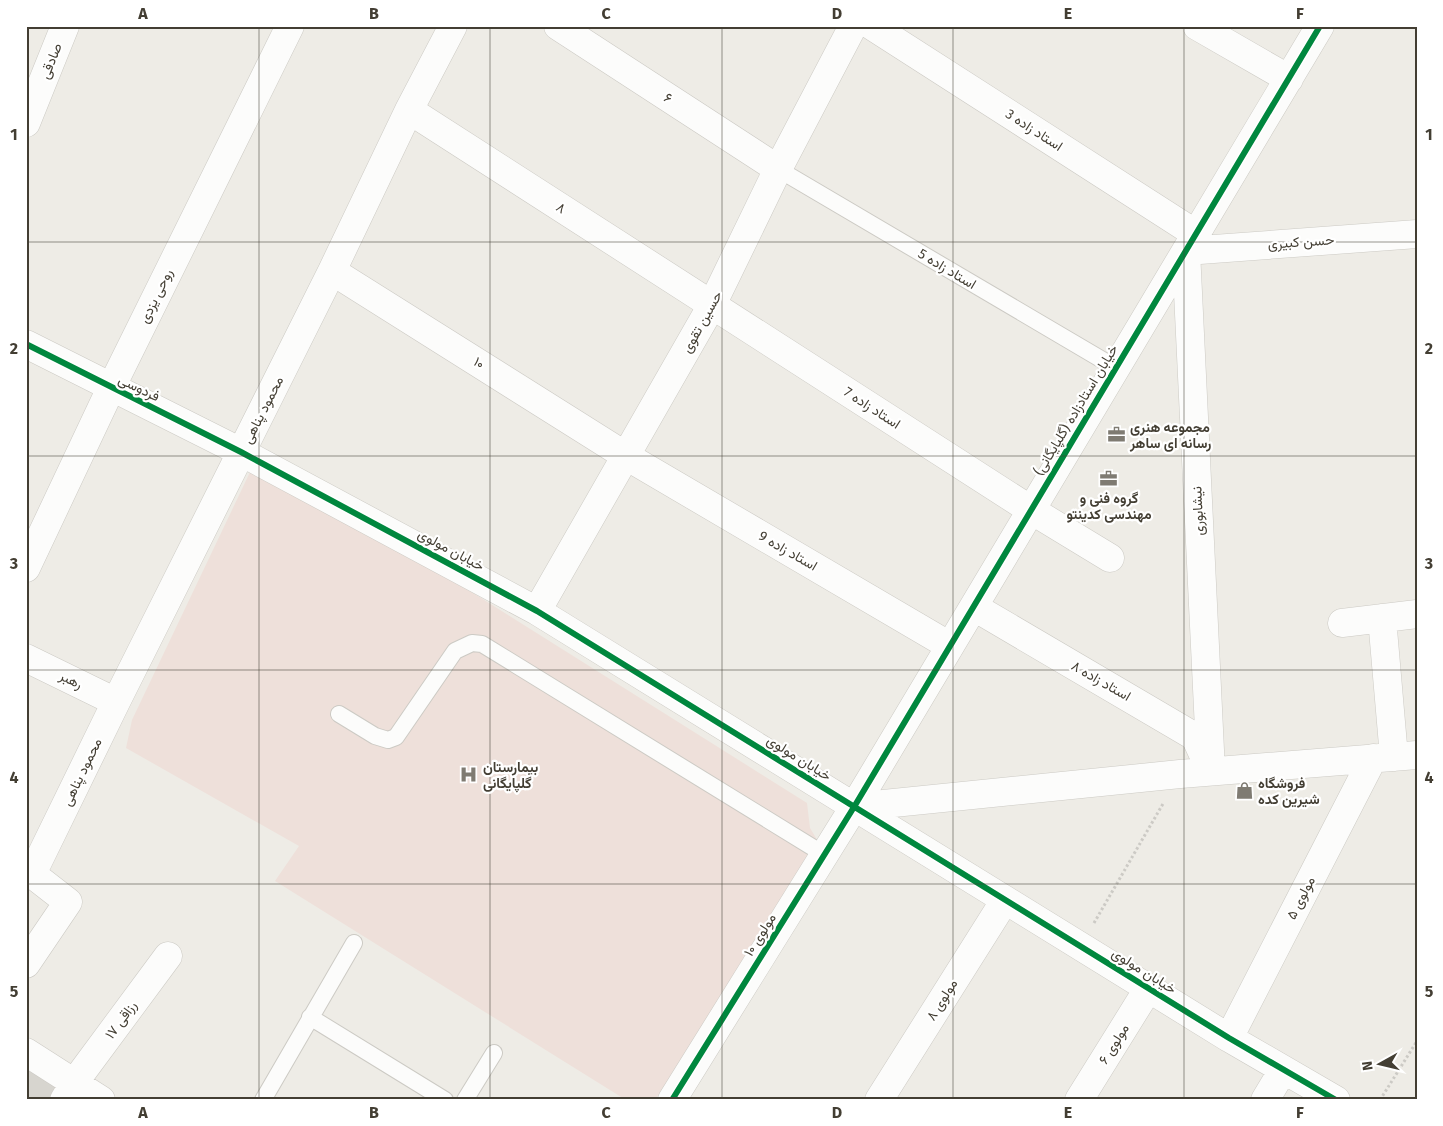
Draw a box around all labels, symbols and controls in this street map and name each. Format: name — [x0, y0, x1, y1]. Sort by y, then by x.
text: A — [137, 4, 148, 23]
text: B — [369, 4, 379, 23]
text: C — [601, 4, 611, 23]
text: D — [832, 4, 842, 23]
text: E — [1064, 4, 1072, 23]
text: F — [1296, 4, 1304, 23]
street label: صادقی — [36, 40, 66, 82]
street label: ۶ — [661, 89, 676, 107]
street label: استاد زاده 3 — [1002, 105, 1066, 155]
text: 1 — [10, 125, 18, 144]
text: 1 — [1425, 125, 1433, 144]
street label: ۸ — [553, 199, 569, 217]
street label: حسن کبیری — [1267, 231, 1335, 253]
street label: استاد زاده 5 — [915, 245, 979, 293]
street label: روحی یزدی — [135, 266, 177, 326]
street label: حسین تقوی — [678, 288, 726, 356]
text: 2 — [10, 339, 18, 358]
text: 2 — [1425, 339, 1433, 358]
street label: خیابان استادزاده (گلپایگانی) — [1030, 341, 1123, 479]
street label: ۱۰ — [470, 353, 488, 373]
street label: فردوسی — [116, 371, 162, 405]
street label: محمود پناهی — [239, 374, 288, 447]
street label: استاد زاده 7 — [841, 383, 903, 433]
place label: مجموعه هنری رسانه ای ساهر — [1129, 419, 1211, 452]
office icon: مجموعه هنری رسانه ای ساهر — [1106, 425, 1126, 445]
office icon: گروه فنی و مهندسی کدینتو — [1099, 468, 1119, 488]
street label: نیشابوری — [1188, 486, 1208, 536]
place label: گروه فنی و مهندسی کدینتو — [1066, 490, 1152, 523]
street label: خیابان مولوی — [415, 525, 487, 575]
street label: استاد زاده 9 — [756, 527, 820, 575]
text: 3 — [9, 554, 18, 573]
text: 3 — [1424, 554, 1433, 573]
street label: استاد زاده ۸ — [1068, 657, 1134, 705]
street label: رهبر — [56, 667, 86, 693]
street label: خیابان مولوی — [764, 731, 834, 785]
street label: محمود پناهی — [58, 735, 107, 809]
place label: بیمارستان گلپایگانی — [483, 759, 538, 793]
hospital icon: بیمارستان گلپایگانی — [459, 765, 479, 785]
text: 4 — [9, 768, 19, 787]
text: 4 — [1424, 768, 1434, 787]
place label: فروشگاه شیرین کده — [1258, 775, 1320, 808]
shop icon: فروشگاه شیرین کده — [1234, 781, 1254, 801]
street label: مولوی ۵ — [1283, 874, 1319, 922]
street label: مولوی ۱۰ — [740, 910, 780, 960]
street label: خیابان مولوی — [1109, 944, 1179, 998]
street label: مولوی ۸ — [923, 976, 961, 1024]
text: 5 — [10, 982, 19, 1001]
text: 5 — [1425, 982, 1434, 1001]
street label: رزاقی ۱۷ — [101, 997, 141, 1042]
street label: مولوی ۶ — [1095, 1021, 1133, 1067]
north arrow — [1356, 1038, 1406, 1088]
text: N — [1359, 1060, 1377, 1072]
text: A — [137, 1103, 148, 1122]
text: B — [369, 1103, 379, 1122]
text: C — [601, 1103, 611, 1122]
text: D — [832, 1103, 842, 1122]
text: E — [1064, 1103, 1072, 1122]
text: F — [1296, 1103, 1304, 1122]

